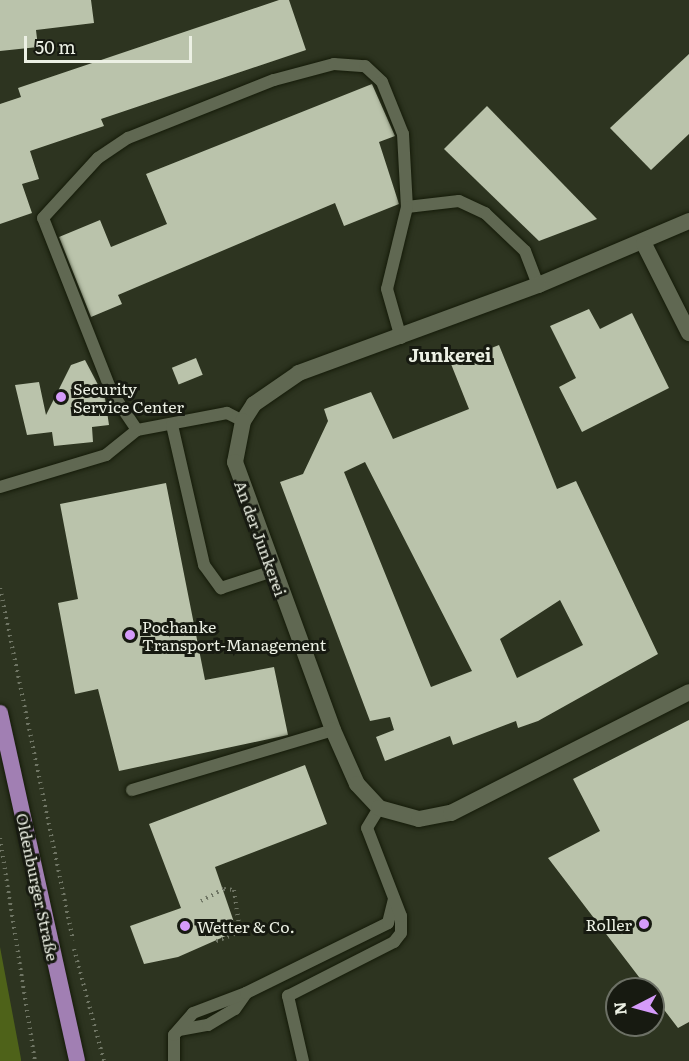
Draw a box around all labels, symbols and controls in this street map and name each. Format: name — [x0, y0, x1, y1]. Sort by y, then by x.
scale bar — [27, 24, 195, 62]
text: 50 m — [35, 33, 76, 60]
district label: Junkerei — [409, 344, 491, 366]
place label: Security Service Center — [73, 378, 184, 416]
marker: Security Service Center — [54, 390, 68, 404]
street label: An der Junkerei — [231, 478, 291, 598]
place label: Pochanke Transport-Management — [142, 616, 326, 654]
marker: Pochanke Transport-Management — [123, 628, 137, 642]
street label: Oldenburger Straße — [13, 811, 63, 963]
place label: Roller — [585, 914, 632, 934]
place label: Wetter & Co. — [197, 916, 295, 936]
marker: Roller — [637, 917, 651, 931]
marker: Wetter & Co. — [178, 919, 192, 933]
north arrow — [605, 977, 665, 1037]
text: N — [606, 1001, 632, 1017]

